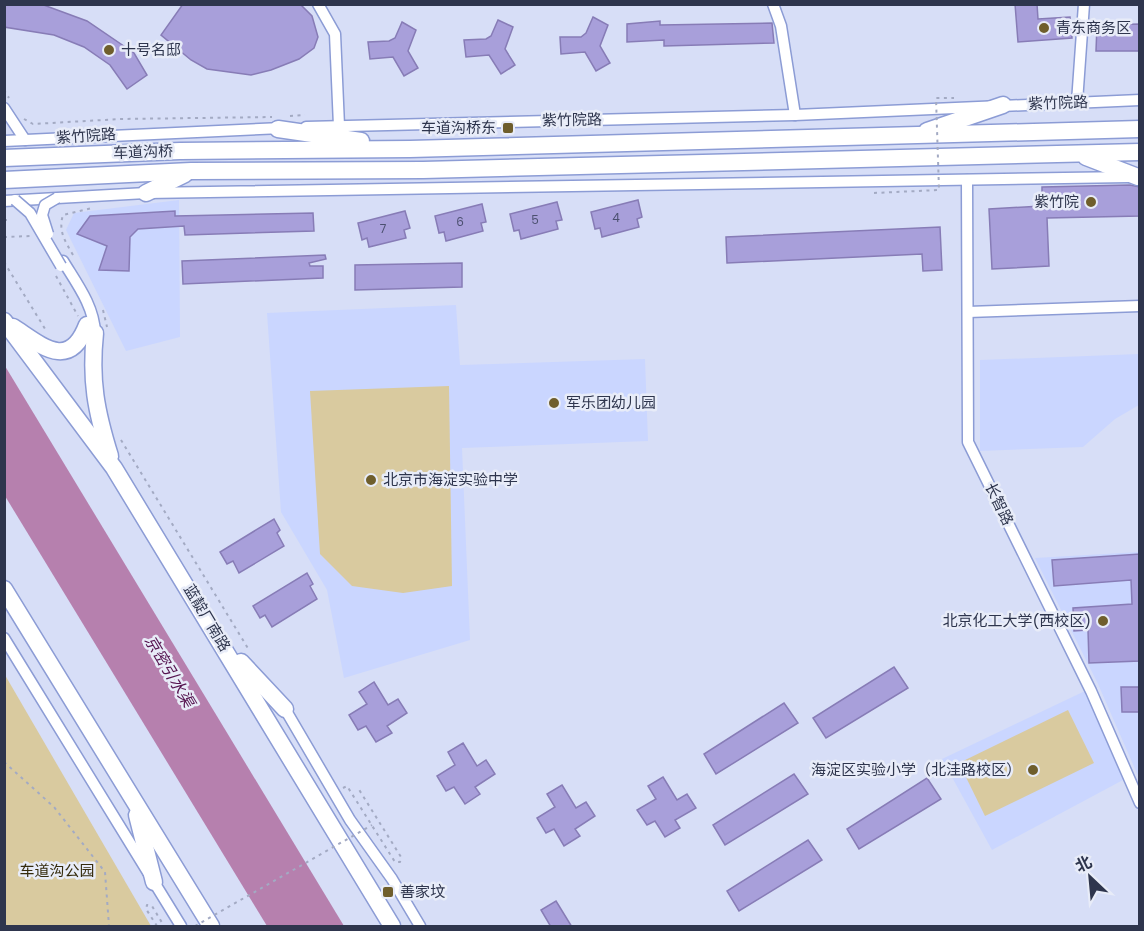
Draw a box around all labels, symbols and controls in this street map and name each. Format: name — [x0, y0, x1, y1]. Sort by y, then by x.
place label: 青东商务区 — [1056, 17, 1131, 38]
marker: 青东商务区 — [1037, 21, 1051, 35]
place label: 十号名邸 — [121, 39, 181, 60]
marker: 十号名邸 — [102, 43, 116, 57]
street label: 紫竹院路 — [1028, 91, 1088, 114]
street label: 紫竹院路 — [542, 108, 602, 131]
place label: 车道沟桥东 — [421, 117, 496, 138]
marker: 车道沟桥东 — [501, 121, 515, 135]
street label: 紫竹院路 — [55, 123, 117, 148]
street label: 车道沟桥 — [113, 140, 173, 163]
place label: 紫竹院 — [1034, 191, 1079, 212]
marker: 紫竹院 — [1084, 195, 1098, 209]
house number: 4 — [612, 209, 620, 226]
house number: 5 — [531, 211, 539, 228]
house number: 6 — [456, 213, 464, 230]
house number: 7 — [380, 220, 387, 237]
place label: 军乐团幼儿园 — [566, 392, 656, 413]
marker: 军乐团幼儿园 — [547, 396, 561, 410]
place label: 北京市海淀实验中学 — [383, 469, 518, 490]
marker: 北京市海淀实验中学 — [364, 473, 378, 487]
street label: 长智路 — [980, 479, 1019, 529]
street label: 蓝靛厂南路 — [179, 580, 236, 655]
place label: 北京化工大学(西校区) — [942, 610, 1091, 631]
marker: 北京化工大学(西校区) — [1096, 614, 1110, 628]
water label: 京密引水渠 — [139, 631, 201, 713]
place label: 海淀区实验小学（北洼路校区） — [811, 759, 1021, 780]
marker: 海淀区实验小学（北洼路校区） — [1026, 763, 1040, 777]
north arrow — [1060, 847, 1120, 907]
text: 北 — [1071, 850, 1096, 878]
park label: 车道沟公园 — [19, 860, 95, 881]
place label: 善家坟 — [400, 881, 445, 902]
marker: 善家坟 — [381, 885, 395, 899]

